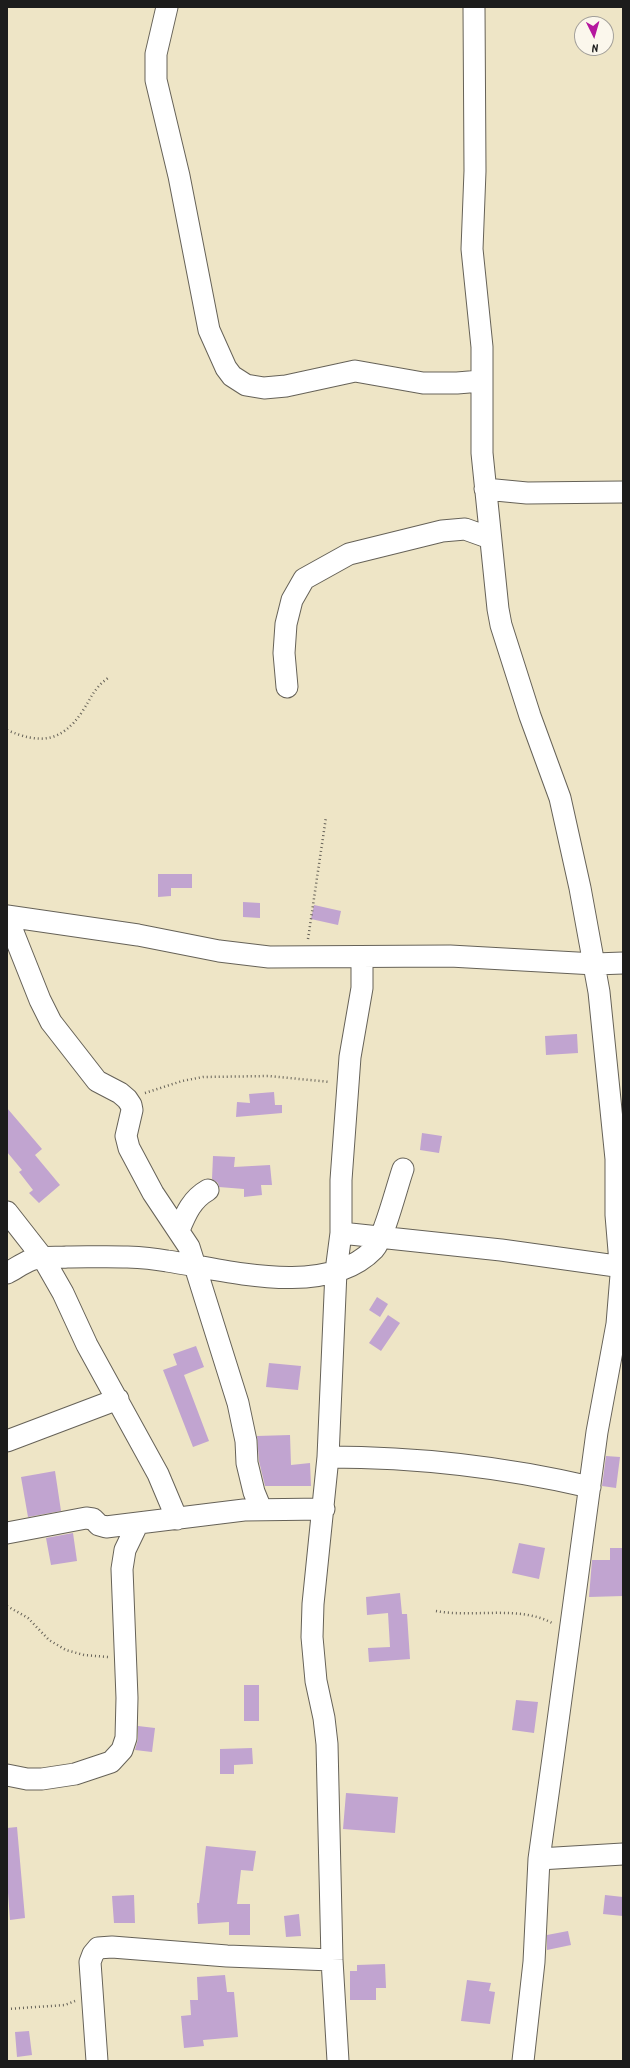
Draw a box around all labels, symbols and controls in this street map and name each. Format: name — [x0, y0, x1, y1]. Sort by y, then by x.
north arrow — [574, 16, 614, 56]
text: N — [591, 38, 599, 56]

